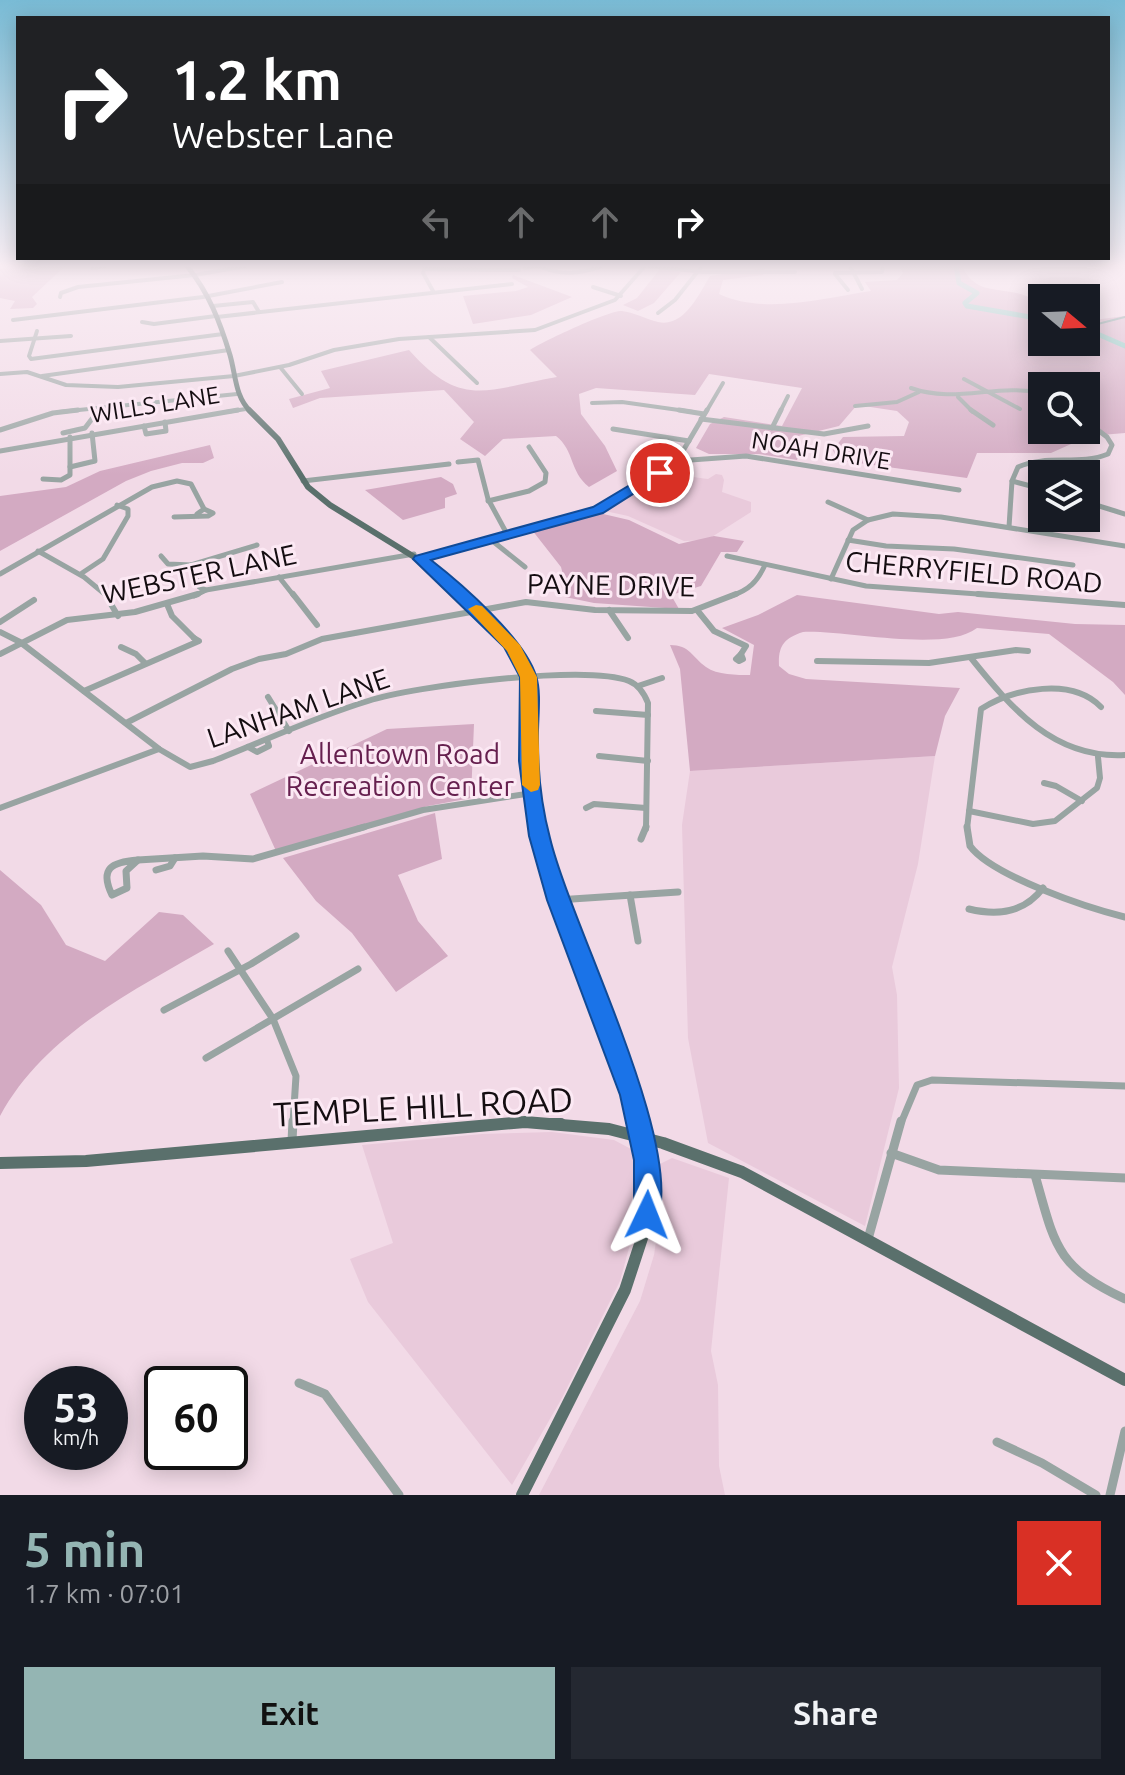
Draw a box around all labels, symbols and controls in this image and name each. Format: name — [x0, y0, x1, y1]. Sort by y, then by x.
icon: right — [40, 48, 144, 152]
text: 1.2 km — [172, 48, 342, 111]
text: Webster Lane — [172, 114, 394, 155]
icon: left — [415, 200, 459, 244]
icon: ahead — [499, 200, 543, 244]
icon: ahead — [583, 200, 627, 244]
icon: right — [667, 200, 711, 244]
north arrow — [1028, 284, 1100, 356]
map controls — [1028, 284, 1100, 532]
button: search — [1028, 372, 1100, 444]
street label: WILLS LANE — [88, 381, 221, 428]
street label: NOAH DRIVE — [750, 426, 892, 475]
pin — [626, 439, 694, 507]
icon: arrive — [638, 451, 682, 495]
button: layers — [1028, 460, 1100, 532]
street label: WEBSTER LANE — [99, 538, 299, 609]
street label: CHERRYFIELD ROAD — [844, 545, 1104, 598]
street label: PAYNE DRIVE — [527, 568, 695, 601]
street label: LANHAM LANE — [203, 662, 393, 753]
park label: Allentown Road Recreation Center — [286, 738, 515, 801]
street label: TEMPLE HILL ROAD — [272, 1079, 574, 1133]
position arrow — [605, 1173, 689, 1257]
speed limit sign: 60 — [144, 1366, 248, 1470]
text: 53 — [53, 1385, 99, 1430]
text: km/h — [53, 1426, 99, 1449]
button: close — [1017, 1521, 1101, 1605]
text: 5 min — [24, 1522, 145, 1576]
text: 1.7 km · 07:01 — [24, 1579, 185, 1608]
button: Exit — [24, 1667, 555, 1759]
button: Share — [571, 1667, 1101, 1759]

